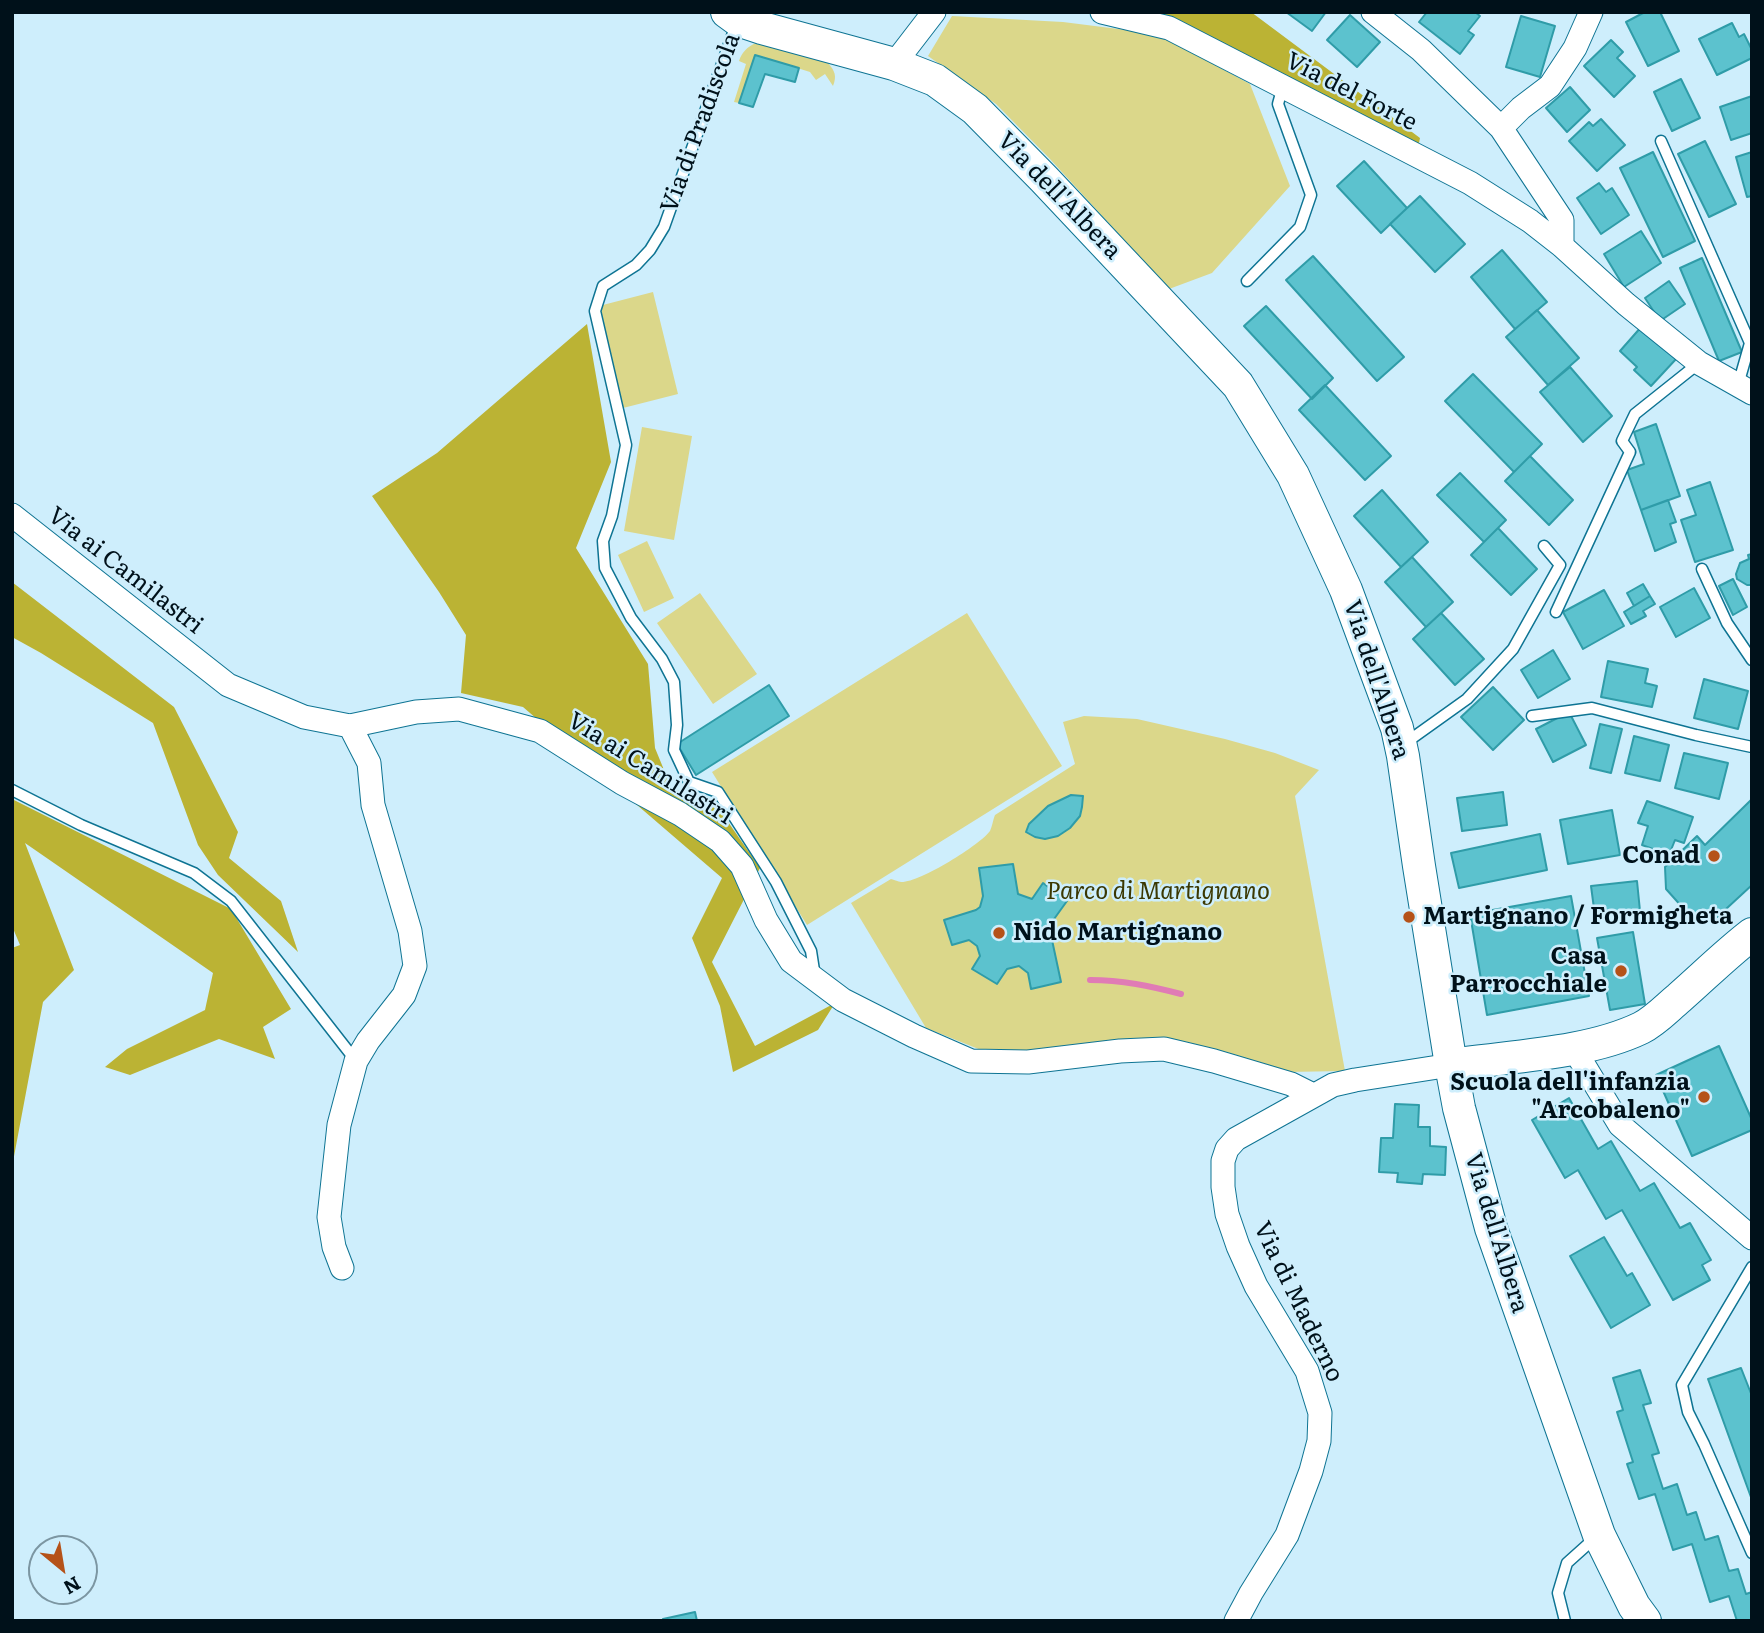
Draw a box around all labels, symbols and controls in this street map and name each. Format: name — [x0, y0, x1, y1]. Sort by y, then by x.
street label: Via di Pradiscola — [655, 29, 747, 217]
street label: Via del Forte — [1281, 47, 1421, 137]
street label: Via dell'Albera — [991, 126, 1127, 266]
street label: Via ai Camilastri — [42, 501, 208, 641]
street label: Via dell'Albera — [1337, 597, 1415, 763]
street label: Via ai Camilastri — [562, 707, 738, 831]
place label: Conad — [1622, 842, 1700, 870]
marker: Conad — [1706, 848, 1722, 864]
park label: Parco di Martignano — [1046, 878, 1270, 906]
place label: Martignano / Formigheta — [1423, 903, 1733, 931]
marker: Martignano / Formigheta — [1401, 909, 1417, 925]
place label: Nido Martignano — [1013, 919, 1222, 947]
marker: Nido Martignano — [991, 925, 1007, 941]
place label: Casa Parrocchiale — [1450, 943, 1607, 999]
marker: Casa Parrocchiale — [1613, 963, 1629, 979]
place label: Scuola dell'infanzia "Arcobaleno" — [1450, 1069, 1690, 1125]
marker: Scuola dell'infanzia "Arcobaleno" — [1696, 1089, 1712, 1105]
street label: Via dell'Albera — [1458, 1149, 1534, 1317]
street label: Via di Maderno — [1247, 1217, 1349, 1387]
north arrow — [28, 1535, 98, 1605]
text: N — [59, 1570, 86, 1603]

